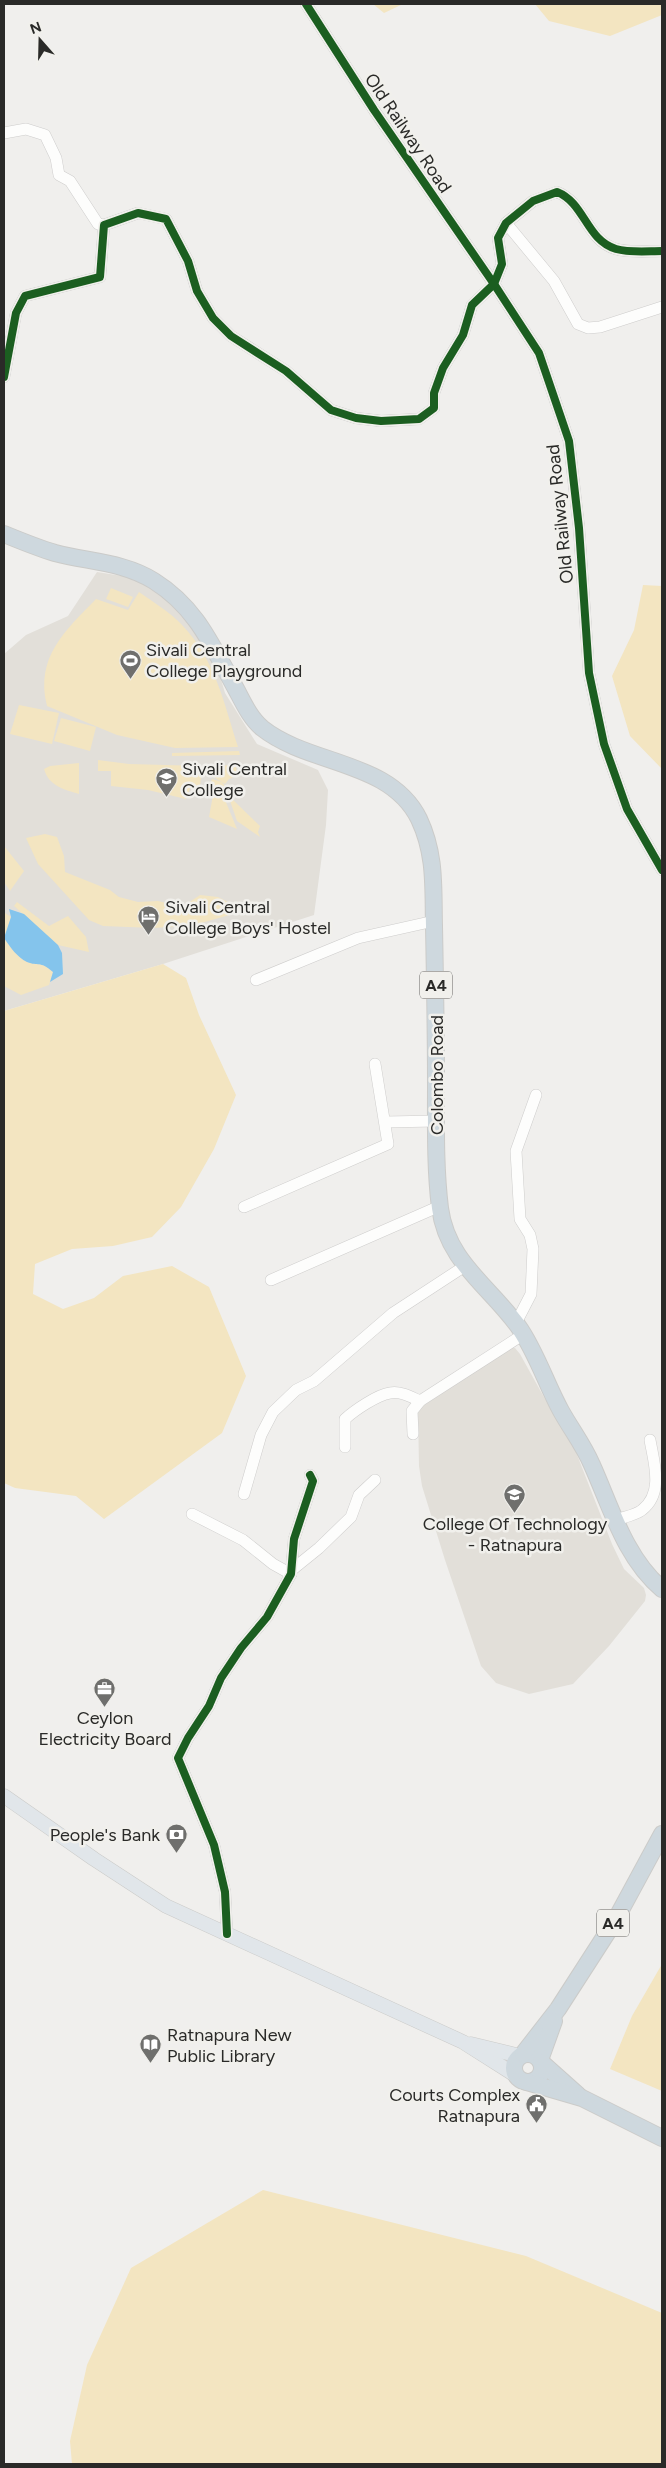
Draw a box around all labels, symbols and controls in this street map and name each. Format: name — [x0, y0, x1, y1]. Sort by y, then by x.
north arrow — [15, 15, 65, 65]
text: N — [28, 18, 44, 38]
street label: Old Railway Road — [360, 69, 456, 197]
street label: Old Railway Road — [542, 443, 578, 585]
place label: Sivali Central College Playground — [146, 639, 302, 682]
sports icon: Sivali Central College Playground — [118, 648, 142, 679]
place label: Sivali Central College — [182, 758, 287, 801]
school or university icon: Sivali Central College — [154, 767, 178, 798]
place label: Sivali Central College Boys' Hostel — [165, 896, 331, 939]
hotel icon: Sivali Central College Boys' Hostel — [137, 905, 161, 936]
road number: A4 — [420, 972, 452, 998]
street label: Colombo Road — [426, 1015, 448, 1135]
school or university icon: College Of Technology - Ratnapura — [503, 1482, 527, 1513]
place label: College Of Technology - Ratnapura — [423, 1513, 608, 1556]
office icon: Ceylon Electricity Board — [93, 1676, 117, 1707]
place label: Ceylon Electricity Board — [38, 1707, 172, 1750]
bank icon: People's Bank — [164, 1823, 188, 1854]
place label: People's Bank — [50, 1824, 160, 1846]
road number: A4 — [597, 1910, 629, 1936]
place label: Ratnapura New Public Library — [167, 2024, 292, 2067]
library icon: Ratnapura New Public Library — [139, 2033, 163, 2064]
place label: Courts Complex Ratnapura — [389, 2084, 520, 2127]
public building icon: Courts Complex Ratnapura — [524, 2093, 548, 2124]

